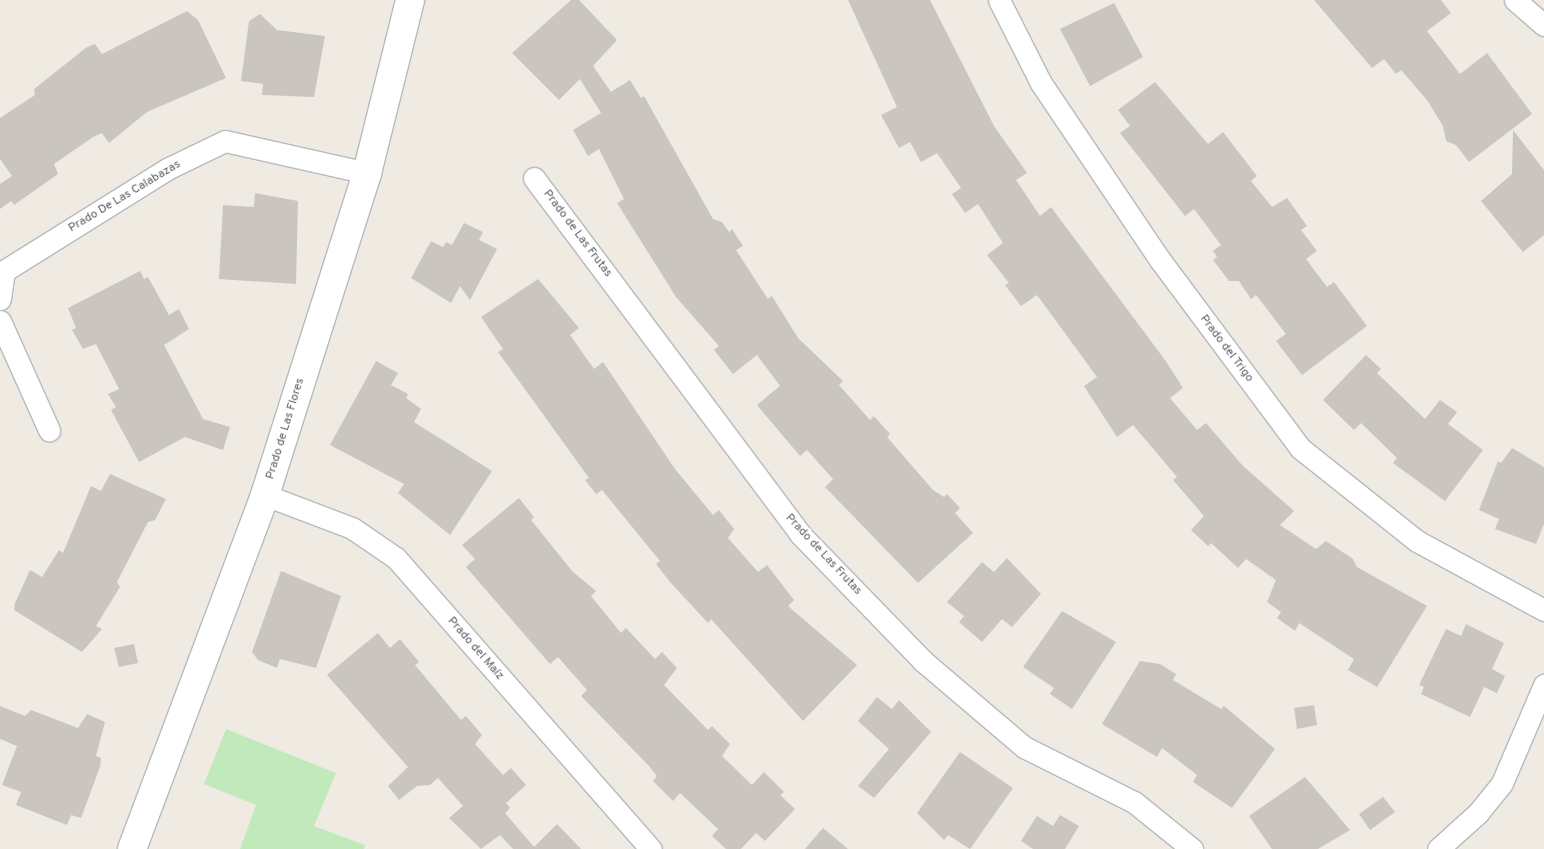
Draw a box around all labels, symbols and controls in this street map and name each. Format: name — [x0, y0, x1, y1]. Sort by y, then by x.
street label: Prado De Las Calabazas — [66, 158, 184, 236]
street label: Prado de Las Frutas — [539, 187, 615, 281]
street label: Prado del Trigo — [1196, 312, 1256, 386]
street label: Prado de Las Flores — [264, 377, 308, 481]
street label: Prado de Las Frutas — [782, 511, 864, 599]
street label: Prado del Maíz — [444, 615, 506, 683]

